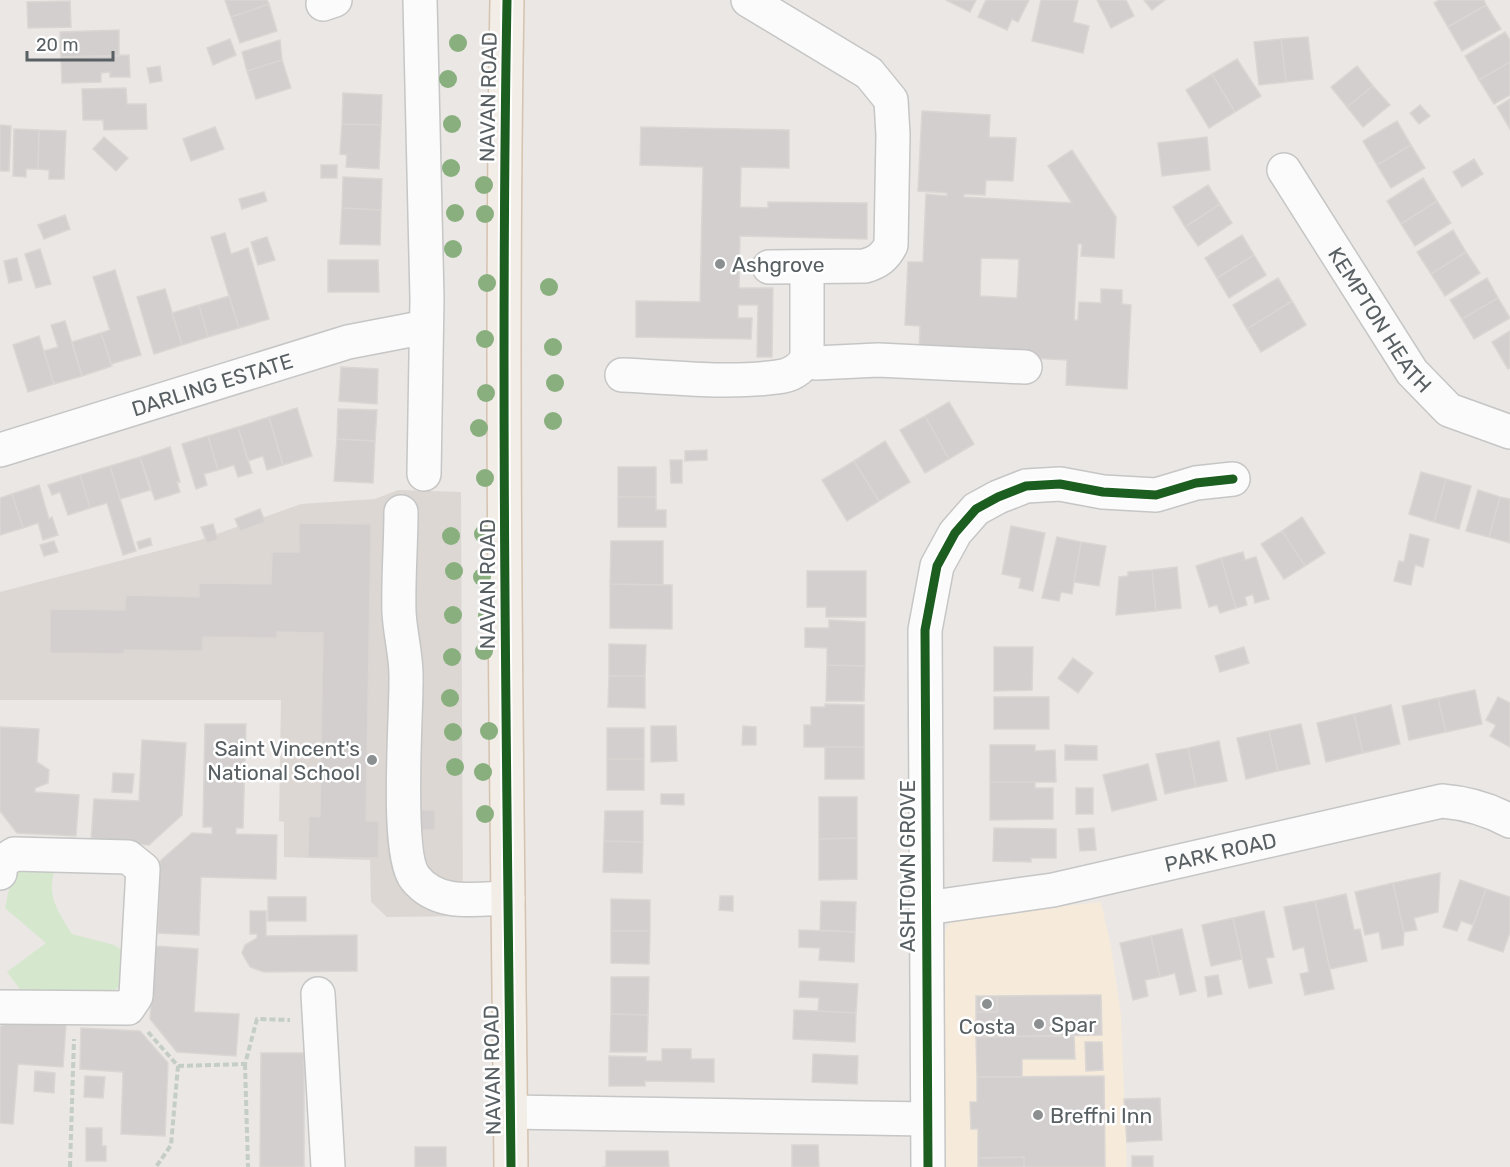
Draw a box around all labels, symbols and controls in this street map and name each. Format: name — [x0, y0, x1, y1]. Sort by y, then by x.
scale bar — [27, 24, 112, 62]
street label: NAVAN ROAD — [474, 32, 502, 162]
text: 20 m — [36, 34, 78, 56]
street label: KEMPTON HEATH — [1324, 242, 1437, 397]
place label: Ashgrove — [732, 252, 825, 277]
marker: Ashgrove — [713, 257, 727, 271]
street label: DARLING ESTATE — [128, 347, 296, 421]
street label: NAVAN ROAD — [475, 519, 500, 649]
place label: Saint Vincent's National School — [207, 736, 360, 785]
marker: Saint Vincent's National School — [365, 753, 379, 767]
street label: ASHTOWN GROVE — [895, 780, 920, 952]
street label: PARK ROAD — [1162, 827, 1279, 877]
marker: Costa — [980, 997, 994, 1011]
street label: NAVAN ROAD — [478, 1005, 506, 1135]
place label: Spar — [1051, 1012, 1096, 1037]
place label: Costa — [959, 1014, 1015, 1039]
marker: Spar — [1032, 1017, 1046, 1031]
place label: Breffni Inn — [1050, 1103, 1152, 1128]
marker: Breffni Inn — [1031, 1108, 1045, 1122]

